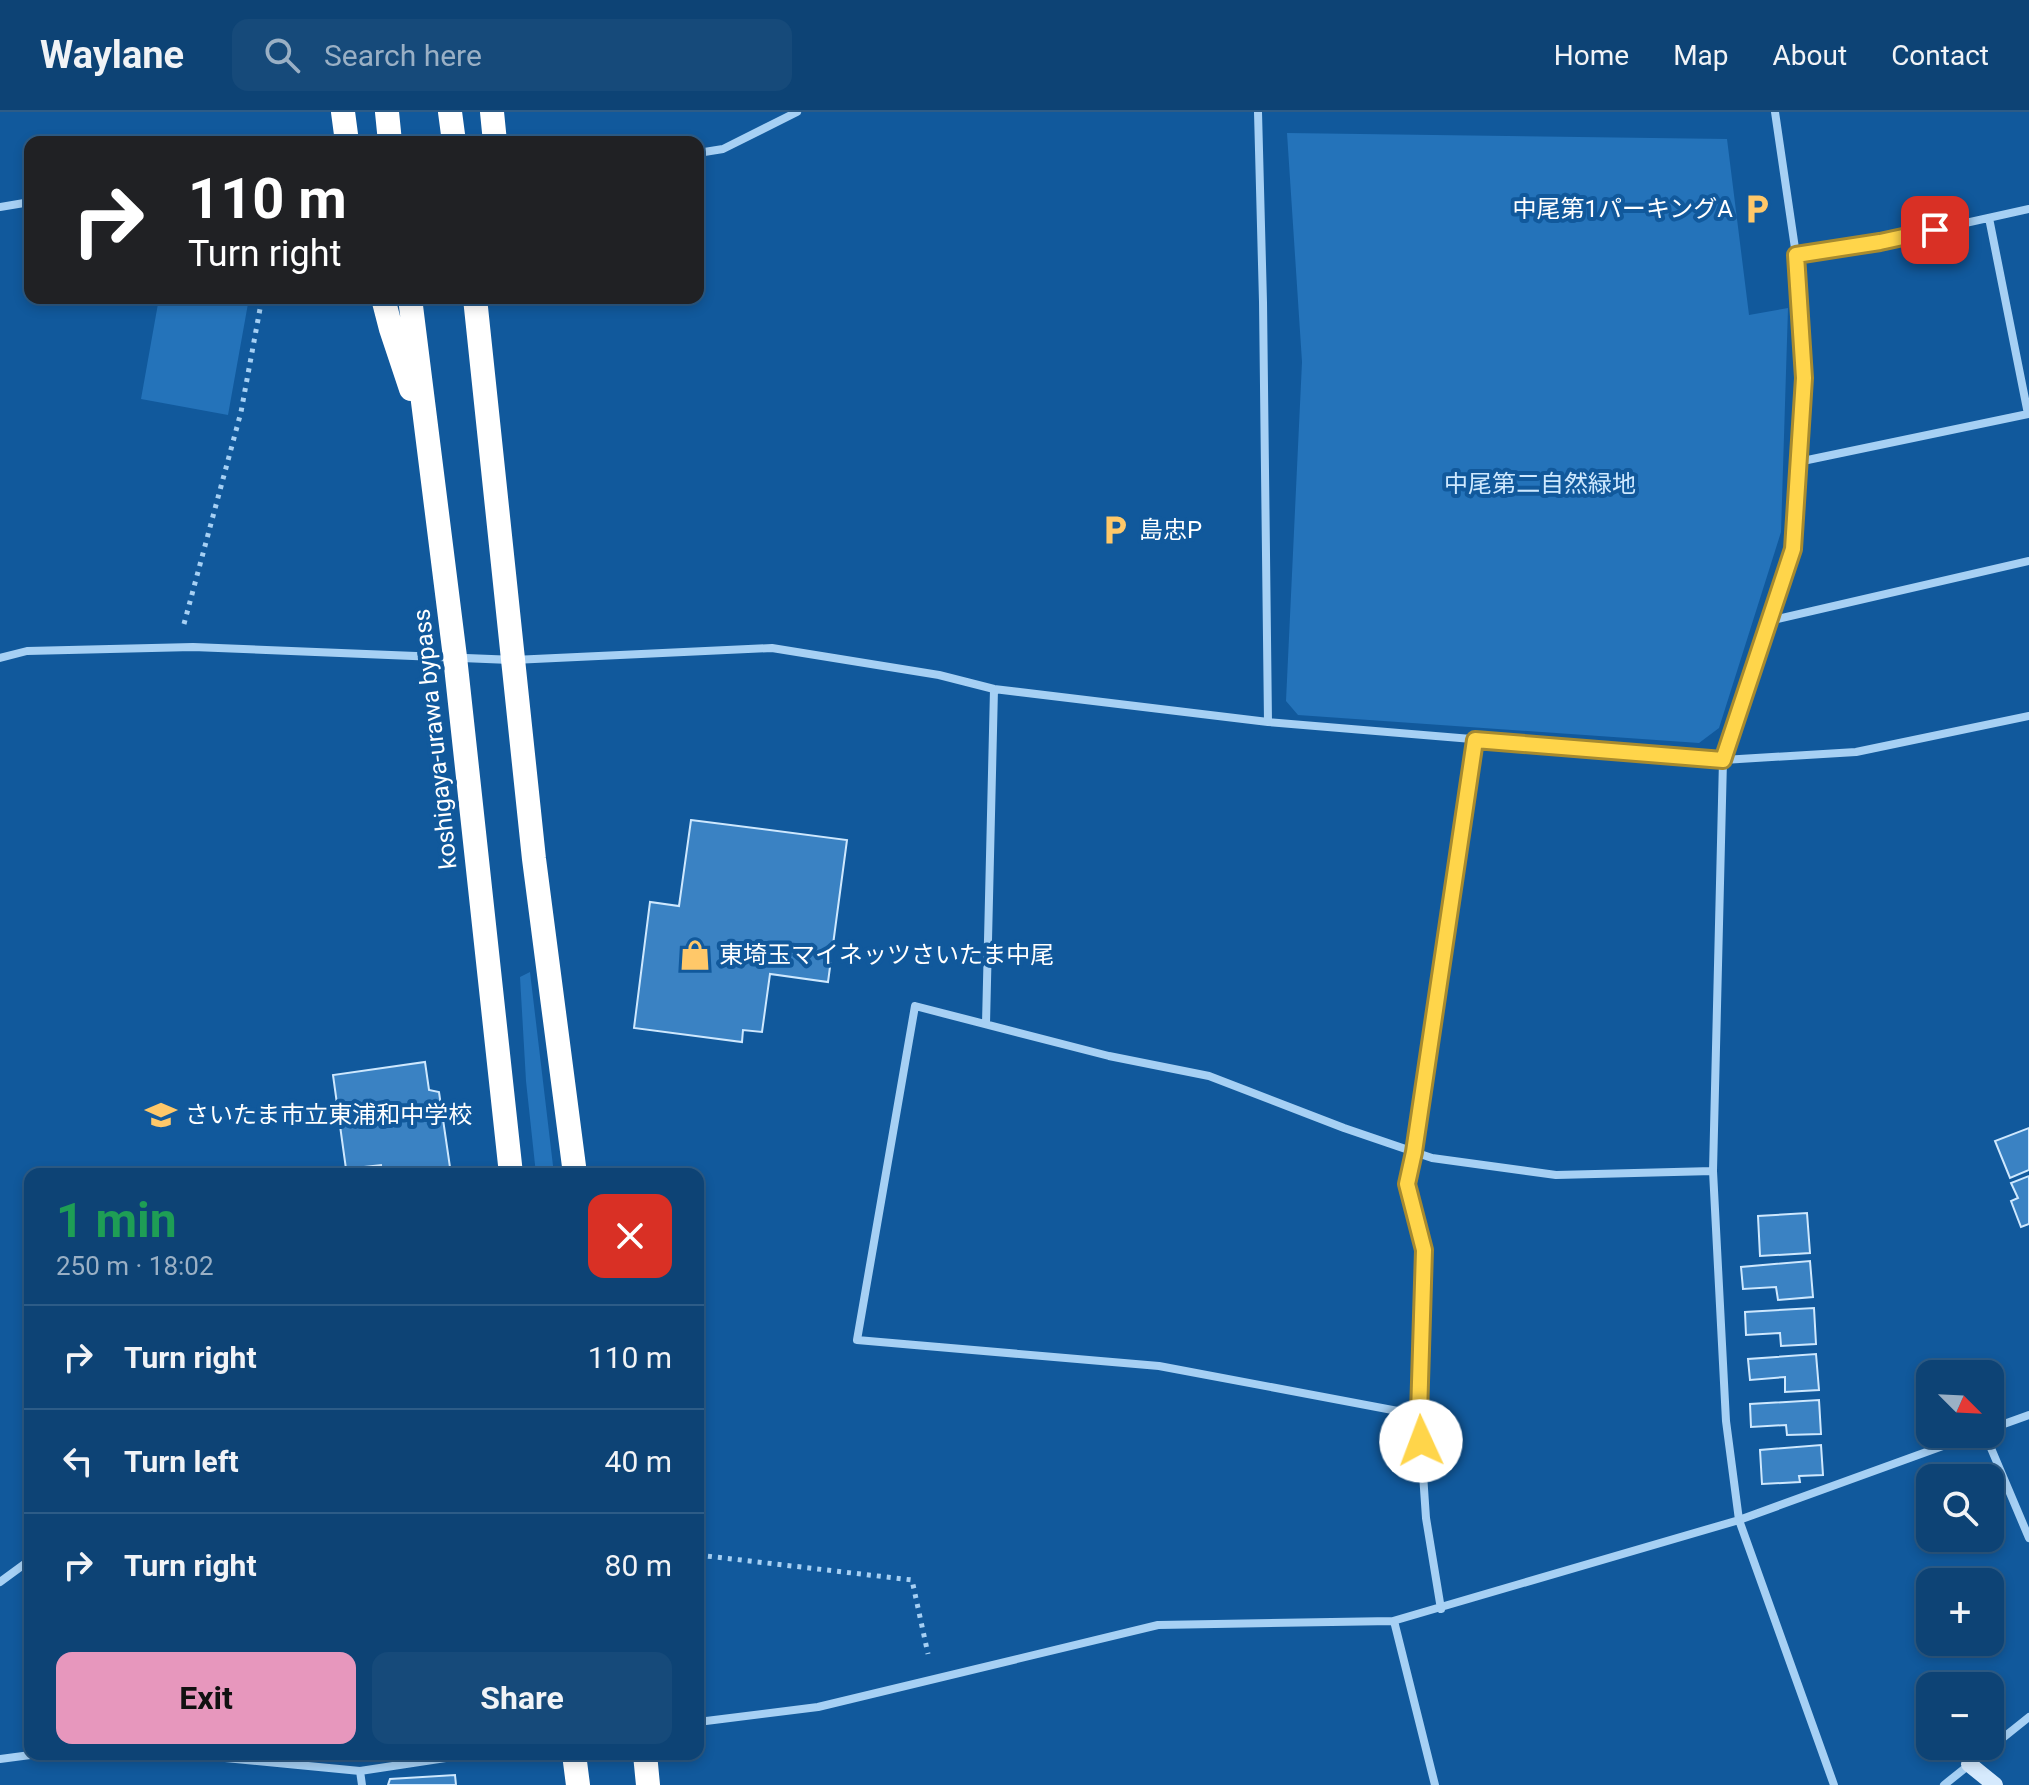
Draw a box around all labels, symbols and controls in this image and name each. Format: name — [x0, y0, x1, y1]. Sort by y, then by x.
search box — [232, 19, 792, 91]
text: Waylane — [40, 33, 184, 77]
icon: search — [260, 33, 304, 77]
text: Search here — [324, 38, 482, 73]
text: Home — [1554, 39, 1629, 72]
text: Map — [1673, 39, 1729, 72]
text: About — [1773, 39, 1847, 72]
text: Contact — [1891, 39, 1989, 72]
text: 110 m — [188, 166, 347, 232]
icon: right — [56, 168, 160, 272]
parking icon: 中尾第1パーキングA — [1740, 192, 1774, 226]
place label: 中尾第1パーキングA — [1513, 195, 1733, 223]
pin — [1901, 196, 1969, 264]
icon: arrive — [1913, 208, 1957, 252]
text: Turn right — [188, 233, 341, 275]
park label: 中尾第二自然緑地 — [1444, 470, 1636, 498]
parking icon: 島忠P — [1098, 513, 1132, 547]
place label: 島忠P — [1139, 516, 1202, 544]
street label: koshigaya-urawa bypass — [407, 607, 463, 871]
shop icon: 東埼玉マイネッツさいたま中尾 — [678, 938, 712, 972]
place label: 東埼玉マイネッツさいたま中尾 — [719, 941, 1054, 969]
school or university icon: さいたま市立東浦和中学校 — [144, 1098, 178, 1132]
place label: さいたま市立東浦和中学校 — [185, 1101, 472, 1129]
text: 1 min — [56, 1192, 177, 1249]
button: close — [588, 1194, 672, 1278]
text: 250 m · 18:02 — [56, 1251, 214, 1281]
icon: right — [56, 1335, 100, 1379]
text: Turn right — [124, 1340, 257, 1375]
text: 110 m — [588, 1340, 672, 1375]
north arrow — [1916, 1360, 2004, 1448]
map controls — [1916, 1360, 2004, 1760]
position arrow — [1379, 1399, 1463, 1483]
icon: left — [56, 1439, 100, 1483]
text: Turn left — [124, 1444, 239, 1479]
text: 40 m — [605, 1444, 672, 1479]
button: search — [1916, 1464, 2004, 1552]
icon: right — [56, 1543, 100, 1587]
text: Turn right — [124, 1548, 257, 1583]
text: 80 m — [605, 1548, 672, 1583]
button: + — [1916, 1568, 2004, 1656]
button: Exit — [56, 1652, 356, 1744]
button: Share — [372, 1652, 672, 1744]
button: − — [1916, 1672, 2004, 1760]

